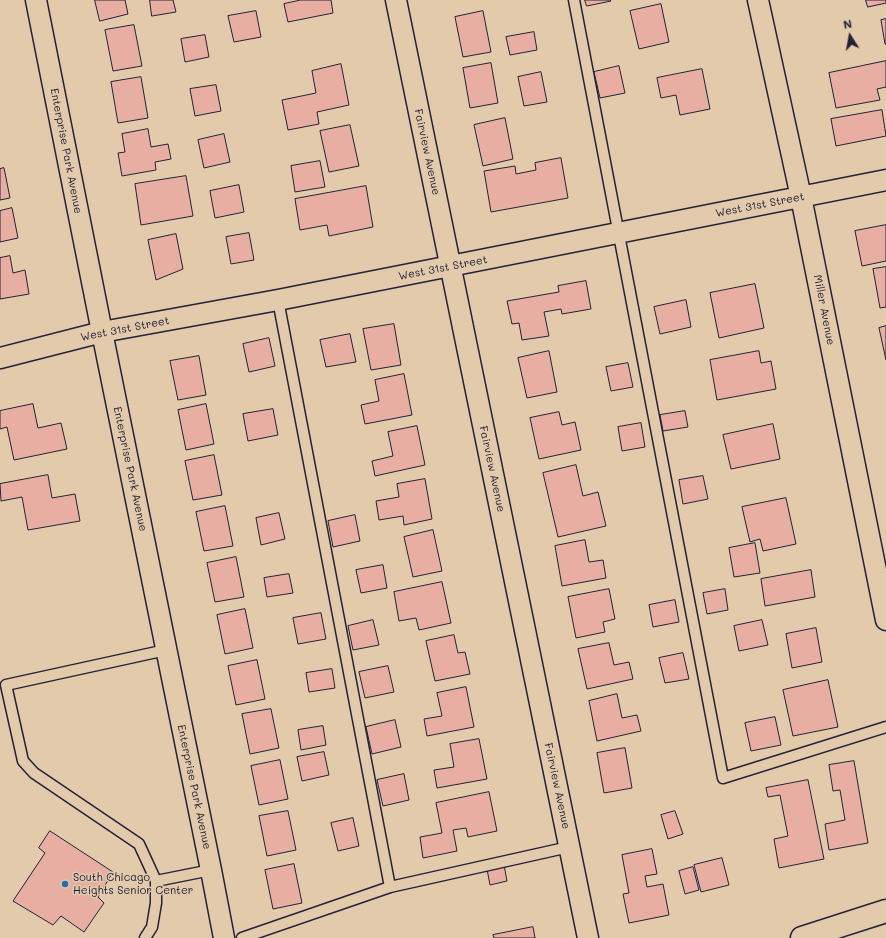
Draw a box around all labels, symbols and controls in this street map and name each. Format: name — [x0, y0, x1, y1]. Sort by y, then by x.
north arrow — [830, 16, 870, 56]
text: N — [842, 16, 853, 32]
street label: Enterprise Park Avenue — [47, 87, 85, 215]
street label: Fairview Avenue — [411, 108, 443, 196]
street label: West 31st Street — [714, 190, 806, 220]
street label: West 31st Street — [397, 253, 489, 283]
street label: Miller Avenue — [811, 274, 837, 346]
street label: West 31st Street — [79, 314, 171, 344]
street label: Enterprise Park Avenue — [110, 405, 150, 533]
street label: Fairview Avenue — [476, 425, 508, 513]
street label: Enterprise Park Avenue — [174, 723, 214, 851]
street label: Fairview Avenue — [541, 742, 573, 830]
place label: South Chicago Heights Senior Center — [73, 871, 193, 897]
marker: South Chicago Heights Senior Center — [60, 879, 70, 889]

